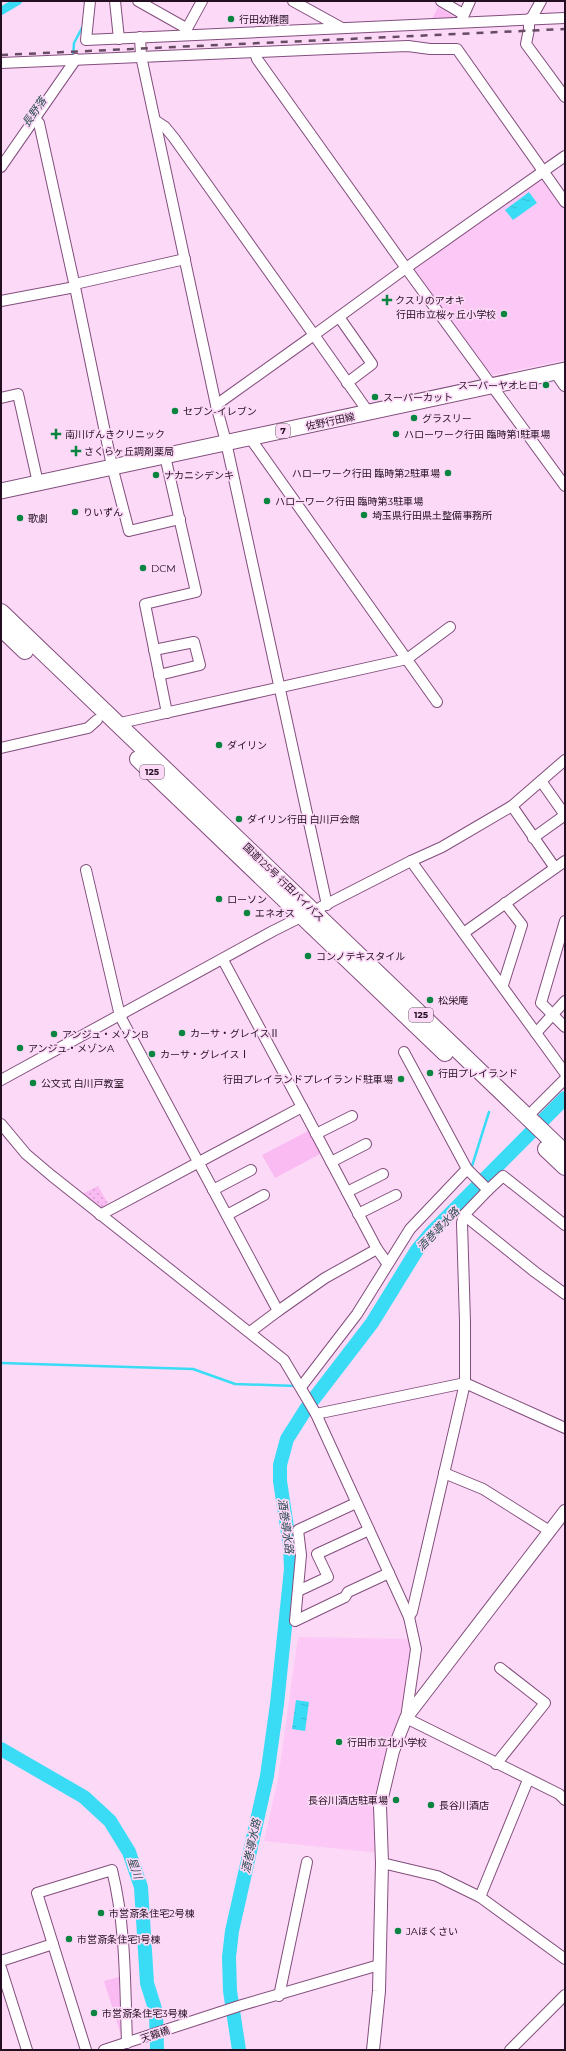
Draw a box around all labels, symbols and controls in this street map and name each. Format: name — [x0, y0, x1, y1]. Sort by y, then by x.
place label: 行田幼稚園 — [239, 13, 289, 26]
marker: 行田幼稚園 — [226, 14, 236, 24]
water label: 長野落 — [19, 93, 50, 130]
place label: クスリのアオキ — [395, 294, 465, 307]
marker: クスリのアオキ — [382, 295, 392, 305]
place label: 行田市立桜ヶ丘小学校 — [396, 308, 496, 321]
marker: 行田市立桜ヶ丘小学校 — [499, 309, 509, 319]
place label: スーパーヤオヒロ — [458, 379, 538, 392]
marker: スーパーヤオヒロ — [541, 380, 551, 390]
place label: スーパーカット — [383, 391, 453, 404]
marker: スーパーカット — [370, 392, 380, 402]
place label: セブン-イレブン — [183, 405, 257, 418]
marker: セブン-イレブン — [170, 406, 180, 416]
street label: 佐野行田線 — [304, 410, 356, 433]
place label: グラスリー — [422, 412, 472, 425]
marker: グラスリー — [409, 413, 419, 423]
road number: 7 — [276, 424, 290, 438]
marker: 南川げんきクリニック — [50, 428, 62, 440]
place label: 南川げんきクリニック — [65, 428, 165, 441]
place label: ハローワーク行田 臨時第1駐車場 — [404, 428, 550, 441]
marker: ハローワーク行田 臨時第1駐車場 — [391, 429, 401, 439]
place label: さくらヶ丘調剤薬局 — [84, 445, 174, 458]
marker: さくらヶ丘調剤薬局 — [71, 446, 81, 456]
place label: ハローワーク行田 臨時第2駐車場 — [292, 467, 440, 480]
marker: ハローワーク行田 臨時第2駐車場 — [443, 468, 453, 478]
place label: ナカニシデンキ — [164, 469, 234, 482]
marker: ナカニシデンキ — [151, 470, 161, 480]
place label: ハローワーク行田 臨時第3駐車場 — [275, 495, 423, 508]
marker: ハローワーク行田 臨時第3駐車場 — [262, 496, 272, 506]
place label: りいずん — [83, 506, 123, 519]
marker: りいずん — [70, 507, 80, 517]
place label: 埼玉県行田県土整備事務所 — [372, 509, 492, 522]
marker: 埼玉県行田県土整備事務所 — [359, 510, 369, 520]
place label: 歌劇 — [28, 512, 48, 525]
marker: 歌劇 — [15, 513, 25, 523]
place label: DCM — [151, 562, 176, 575]
marker: DCM — [138, 563, 148, 573]
place label: ダイリン — [227, 739, 267, 752]
marker: ダイリン — [214, 740, 224, 750]
road number: 125 — [140, 765, 164, 779]
place label: ダイリン行田 白川戸会館 — [247, 813, 360, 826]
marker: ダイリン行田 白川戸会館 — [234, 814, 244, 824]
street label: 国道125号 行田バイパス — [241, 840, 327, 924]
place label: ローソン — [227, 893, 267, 906]
marker: ローソン — [214, 894, 224, 904]
place label: エネオス — [255, 907, 295, 920]
marker: エネオス — [242, 908, 252, 918]
place label: コンノテキスタイル — [316, 950, 405, 963]
marker: コンノテキスタイル — [303, 951, 313, 961]
place label: 松栄庵 — [438, 994, 468, 1007]
marker: 松栄庵 — [425, 995, 435, 1005]
road number: 125 — [409, 1008, 433, 1022]
place label: カーサ・グレイスⅡ — [190, 1027, 280, 1040]
place label: アンジュ・メゾンB — [62, 1028, 148, 1041]
marker: カーサ・グレイスⅡ — [177, 1028, 187, 1038]
marker: アンジュ・メゾンB — [49, 1029, 59, 1039]
place label: アンジュ・メゾンA — [28, 1042, 115, 1055]
marker: アンジュ・メゾンA — [15, 1043, 25, 1053]
place label: カーサ・グレイスⅠ — [160, 1048, 250, 1061]
marker: カーサ・グレイスⅠ — [147, 1049, 157, 1059]
place label: 行田プレイランド — [438, 1067, 518, 1080]
marker: 行田プレイランド — [425, 1068, 435, 1078]
place label: 行田プレイランドプレイランド駐車場 — [223, 1073, 393, 1086]
marker: 行田プレイランドプレイランド駐車場 — [396, 1074, 406, 1084]
place label: 公文式 白川戸教室 — [41, 1077, 124, 1090]
marker: 公文式 白川戸教室 — [28, 1078, 38, 1088]
water label: 酒巻導水路 — [414, 1204, 463, 1254]
water label: 酒巻導水路 — [275, 1498, 297, 1555]
place label: 行田市立北小学校 — [347, 1736, 427, 1749]
marker: 行田市立北小学校 — [334, 1737, 344, 1747]
place label: 長谷川酒店駐車場 — [308, 1794, 388, 1807]
marker: 長谷川酒店駐車場 — [391, 1795, 401, 1805]
place label: 長谷川酒店 — [439, 1799, 489, 1812]
marker: 長谷川酒店 — [426, 1800, 436, 1810]
water label: 酒巻導水路 — [238, 1817, 264, 1874]
water label: 星川 — [125, 1855, 146, 1882]
place label: 市営斎条住宅2号棟 — [109, 1907, 195, 1920]
marker: 市営斎条住宅2号棟 — [96, 1908, 106, 1918]
place label: JAほくさい — [405, 1925, 458, 1938]
marker: JAほくさい — [393, 1926, 403, 1936]
place label: 市営斎条住宅1号棟 — [77, 1933, 161, 1946]
marker: 市営斎条住宅1号棟 — [64, 1934, 74, 1944]
place label: 市営斎条住宅3号棟 — [102, 2007, 188, 2020]
marker: 市営斎条住宅3号棟 — [89, 2008, 99, 2018]
street label: 天籟橋 — [139, 2024, 171, 2045]

